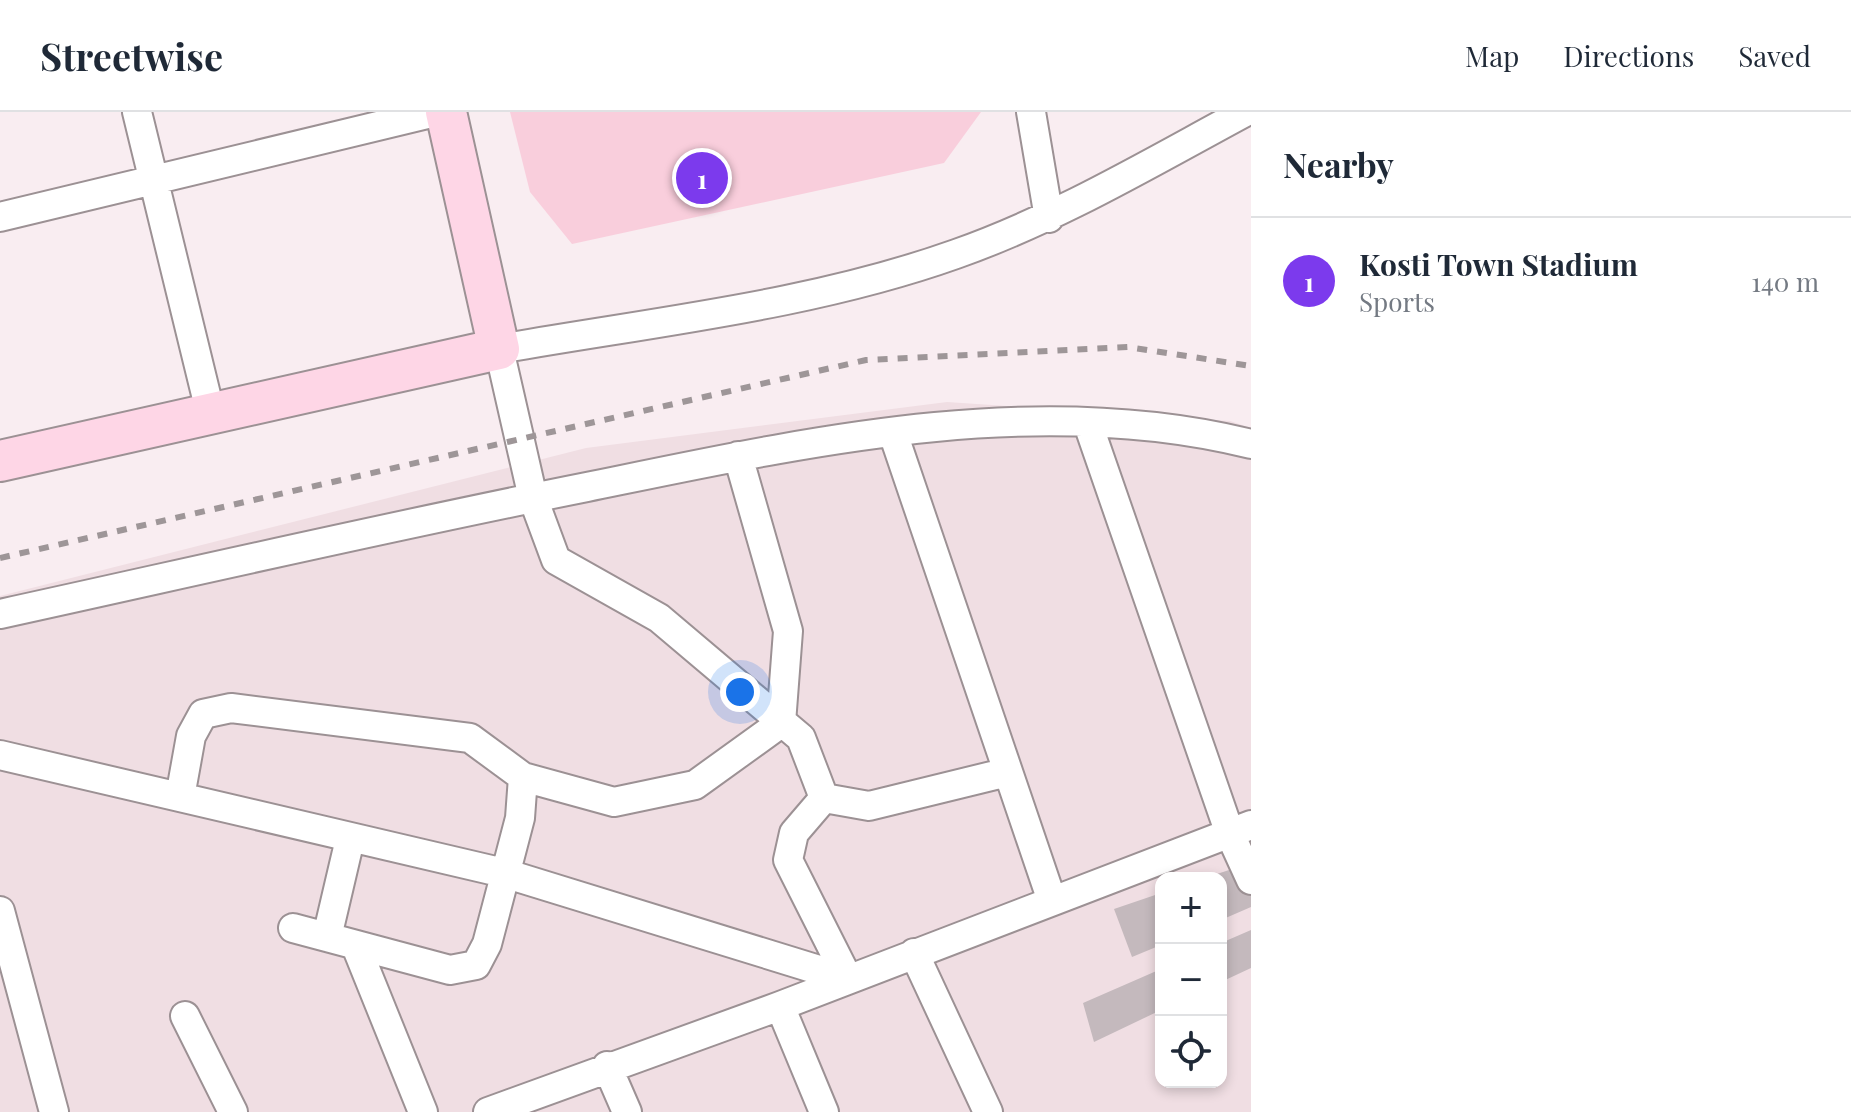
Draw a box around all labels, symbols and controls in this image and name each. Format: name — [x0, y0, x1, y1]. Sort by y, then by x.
text: Streetwise — [40, 30, 223, 81]
text: Map — [1465, 37, 1519, 74]
text: Directions — [1563, 37, 1694, 74]
text: Saved — [1738, 37, 1811, 74]
text: Nearby — [1283, 141, 1394, 187]
pin: 1 — [676, 148, 728, 208]
text: Kosti Town Stadium — [1359, 244, 1638, 284]
text: 1 — [1304, 264, 1314, 299]
text: 140 m — [1751, 264, 1819, 299]
text: Sports — [1359, 284, 1435, 319]
your location — [720, 672, 760, 712]
map controls — [1155, 872, 1227, 1088]
button: + — [1155, 872, 1227, 944]
button: − — [1155, 944, 1227, 1016]
button: locate — [1155, 1016, 1227, 1088]

